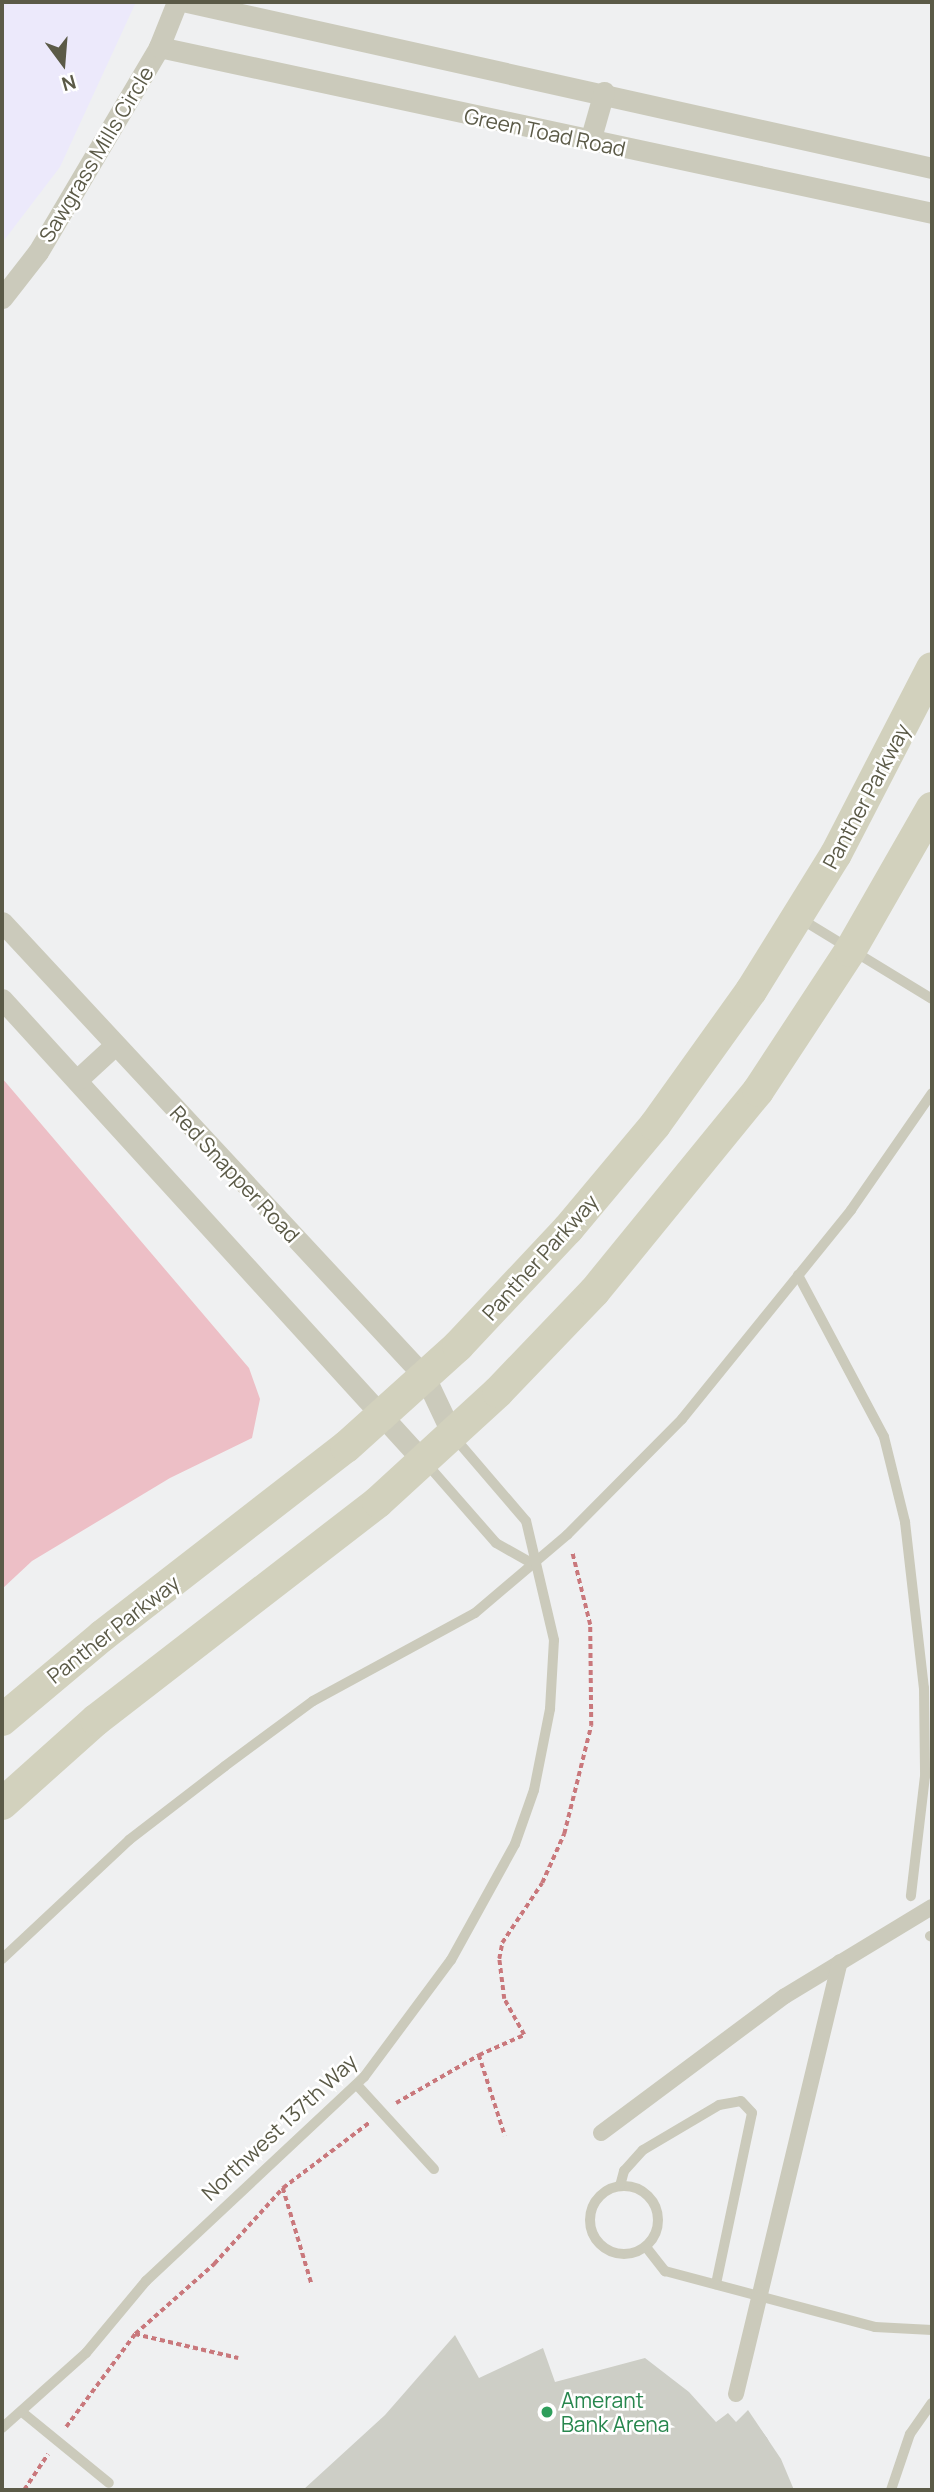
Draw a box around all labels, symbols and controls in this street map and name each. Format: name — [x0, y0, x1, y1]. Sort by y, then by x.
north arrow — [28, 28, 98, 98]
street label: Sawgrass Mills Circle — [34, 61, 158, 247]
text: N — [59, 69, 79, 98]
street label: Green Toad Road — [462, 103, 628, 161]
street label: Panther Parkway — [817, 719, 915, 873]
street label: Red Snapper Road — [165, 1100, 305, 1248]
street label: Panther Parkway — [477, 1189, 603, 1325]
street label: Panther Parkway — [42, 1570, 184, 1688]
street label: Northwest 137th Way — [196, 2049, 362, 2205]
place label: Amerant Bank Arena — [561, 2387, 669, 2437]
marker: Amerant Bank Arena — [539, 2404, 555, 2420]

